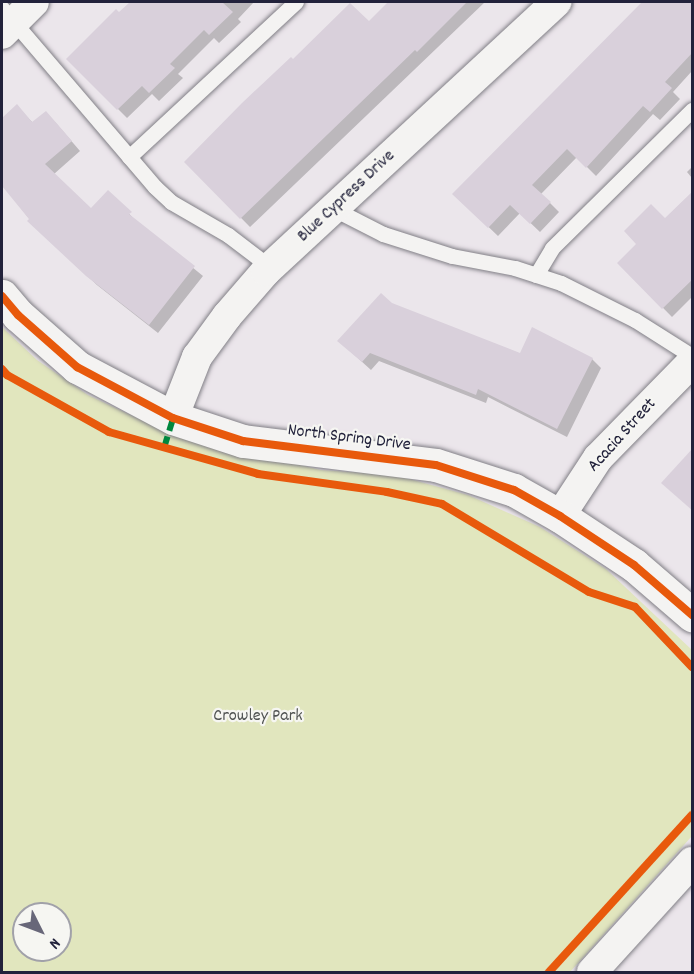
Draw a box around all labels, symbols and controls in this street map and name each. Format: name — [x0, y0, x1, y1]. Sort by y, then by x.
street label: Blue Cypress Drive — [294, 146, 400, 248]
street label: Acacia Street — [584, 394, 662, 478]
street label: North Spring Drive — [286, 421, 412, 457]
park label: Crowley Park — [213, 706, 303, 728]
north arrow — [12, 902, 72, 962]
text: N — [43, 932, 65, 954]

